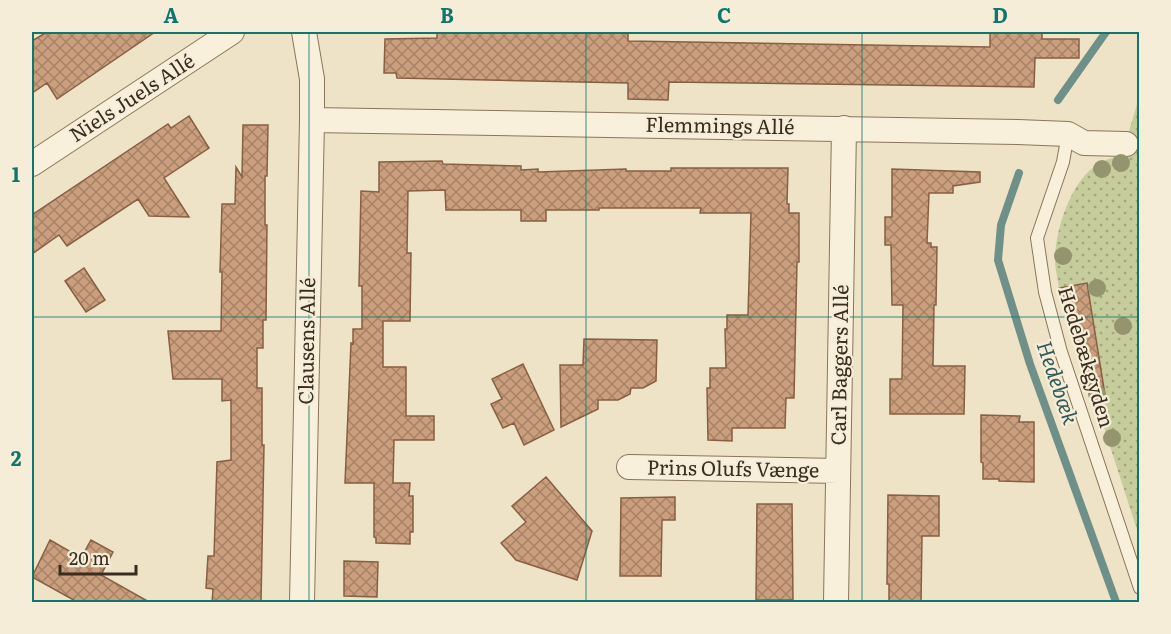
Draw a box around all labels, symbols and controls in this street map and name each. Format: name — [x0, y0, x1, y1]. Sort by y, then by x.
text: A — [163, 0, 179, 29]
text: B — [440, 0, 454, 29]
text: C — [717, 0, 731, 29]
text: D — [992, 0, 1008, 29]
street label: Niels Juels Allé — [62, 45, 199, 148]
street label: Flemmings Allé — [645, 108, 795, 140]
text: 1 — [12, 158, 20, 188]
street label: Clausens Allé — [289, 277, 321, 405]
street label: Hedebækgyden — [1053, 283, 1119, 431]
street label: Carl Baggers Allé — [822, 284, 854, 446]
water label: Hedebæk — [1031, 338, 1083, 428]
text: 2 — [11, 442, 22, 472]
street label: Prins Olufs Vænge — [647, 450, 820, 484]
scale bar — [60, 538, 136, 576]
text: 20 m — [69, 544, 110, 571]

